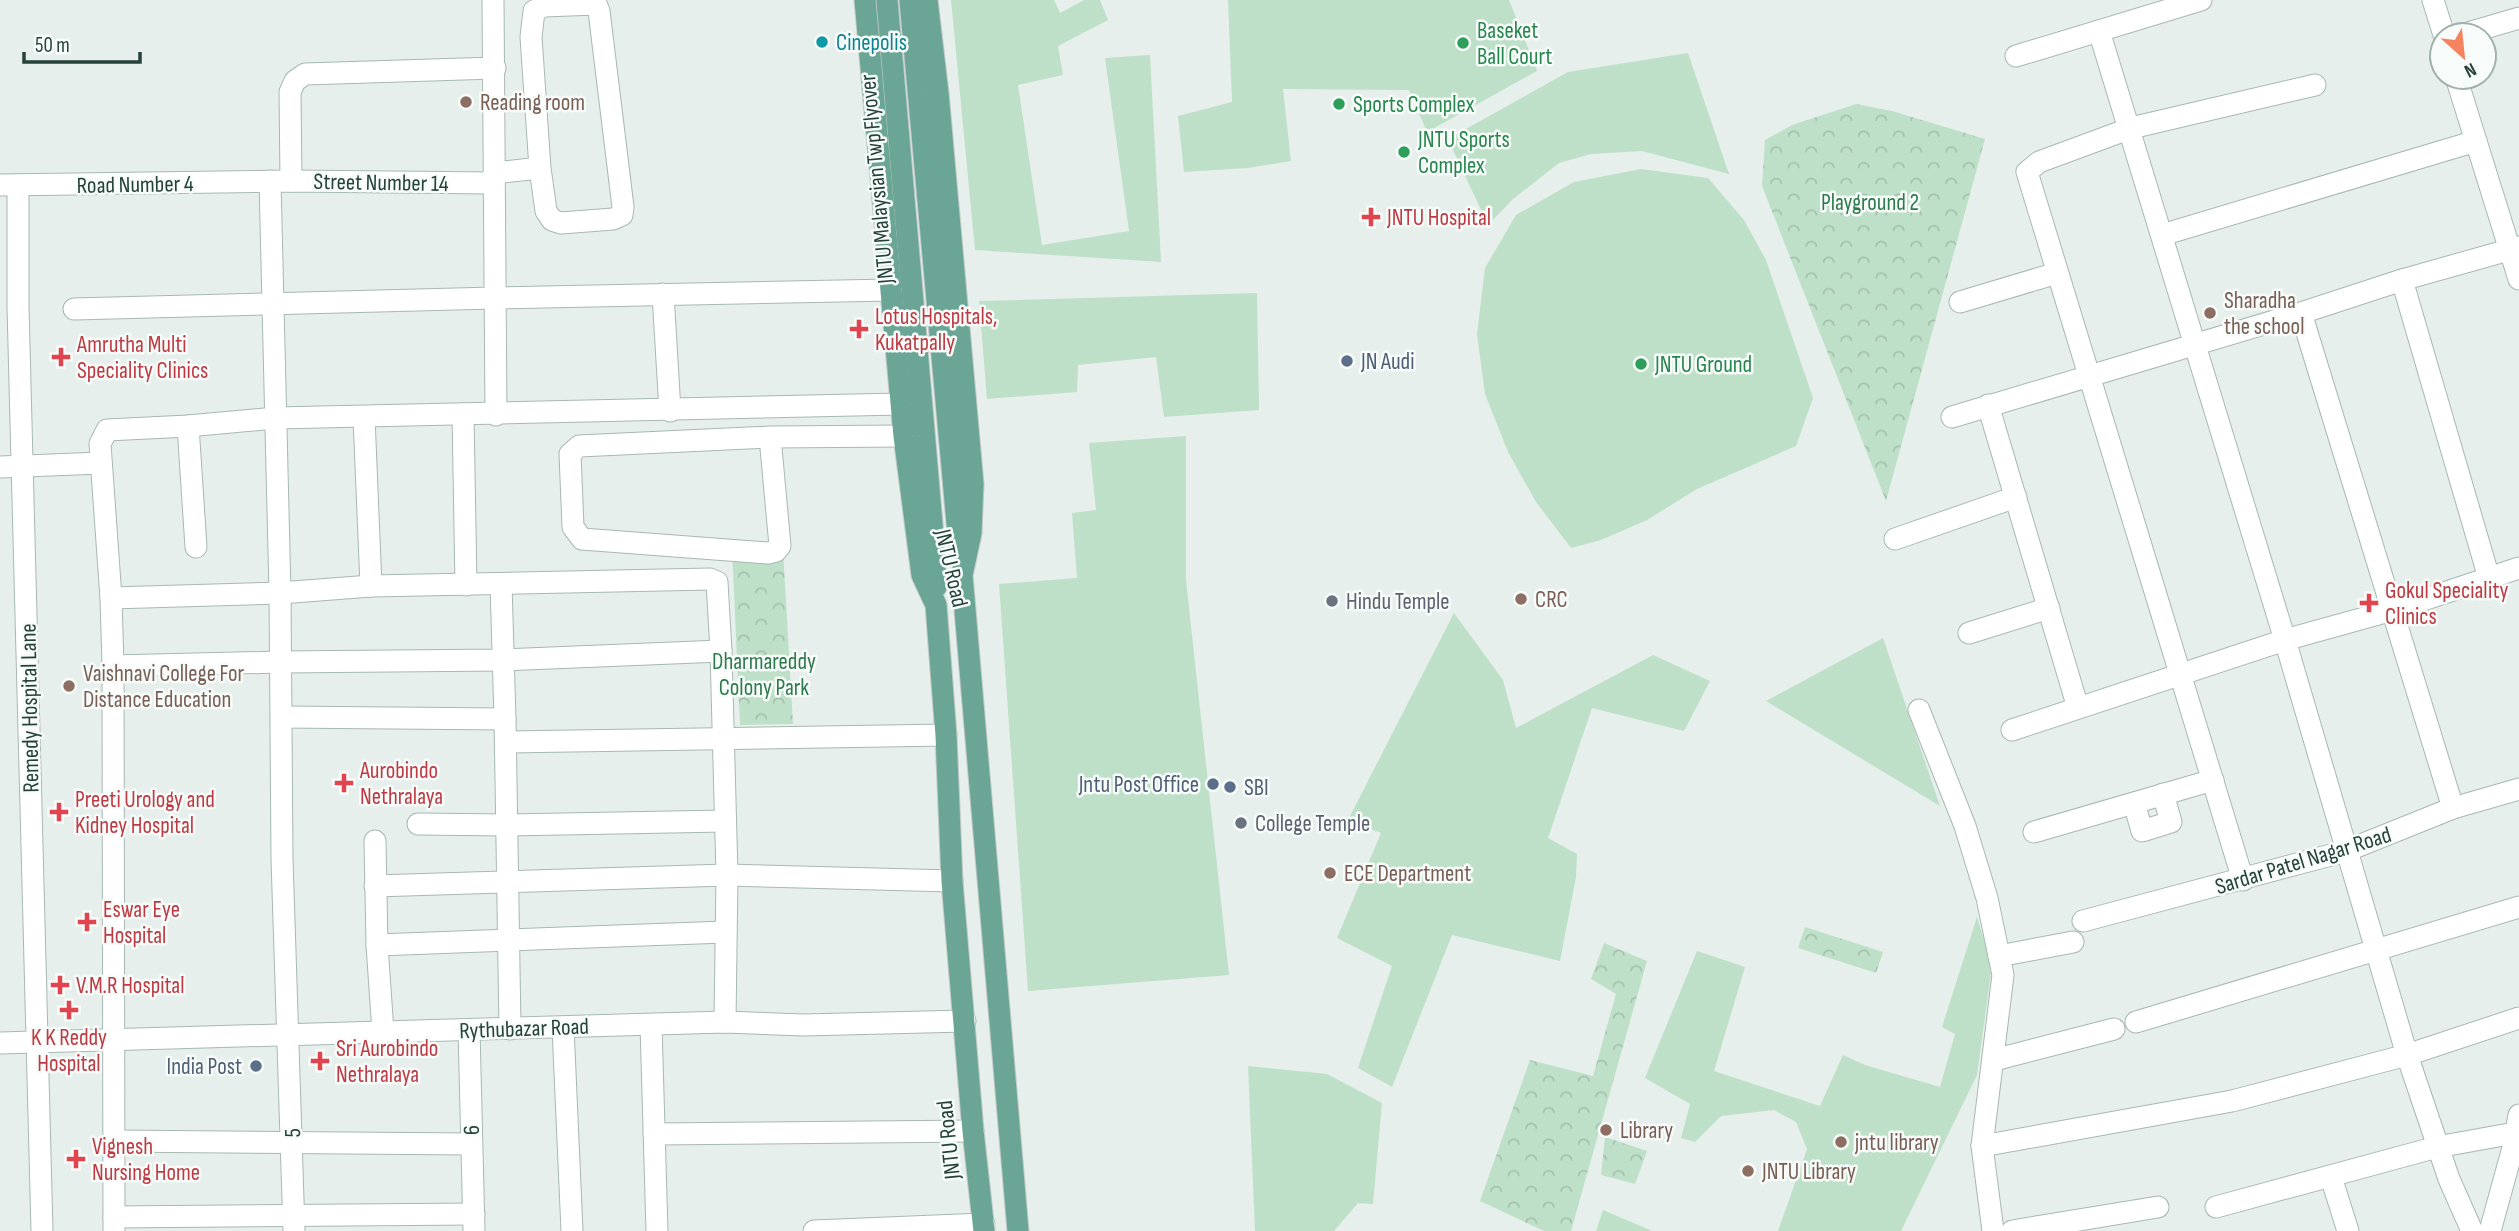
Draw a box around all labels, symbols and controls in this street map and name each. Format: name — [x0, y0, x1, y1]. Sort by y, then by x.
place label: Baseket Ball Court — [1477, 17, 1552, 71]
scale bar — [24, 21, 140, 65]
north arrow — [2428, 21, 2498, 91]
place label: Cinepolis — [836, 29, 907, 57]
text: 50 m — [35, 33, 70, 58]
marker: Cinepolis — [814, 34, 830, 50]
marker: Baseket Ball Court — [1455, 35, 1471, 51]
text: N — [2460, 57, 2480, 82]
street label: JNTU Malaysian Twp Flyover — [854, 73, 900, 286]
place label: Reading room — [480, 89, 585, 117]
place label: Sports Complex — [1353, 91, 1475, 119]
marker: Reading room — [458, 94, 474, 110]
marker: Sports Complex — [1331, 96, 1347, 112]
place label: JNTU Sports Complex — [1417, 126, 1510, 180]
marker: JNTU Sports Complex — [1396, 144, 1412, 160]
street label: Street Number 14 — [313, 168, 449, 198]
street label: Road Number 4 — [76, 170, 194, 200]
park label: Playground 2 — [1821, 189, 1919, 217]
place label: JNTU Hospital — [1386, 204, 1491, 232]
marker: JNTU Hospital — [1361, 207, 1381, 227]
place label: Sharadha the school — [2224, 287, 2304, 341]
place label: Lotus Hospitals, Kukatpally — [875, 303, 997, 357]
marker: Sharadha the school — [2202, 305, 2218, 321]
marker: Lotus Hospitals, Kukatpally — [849, 319, 869, 339]
place label: Amrutha Multi Speciality Clinics — [76, 331, 208, 385]
marker: Amrutha Multi Speciality Clinics — [51, 347, 71, 367]
place label: JN Audi — [1360, 348, 1414, 376]
place label: JNTU Ground — [1654, 351, 1752, 379]
marker: JN Audi — [1339, 353, 1355, 369]
marker: JNTU Ground — [1633, 356, 1649, 372]
street label: JNTU Road — [928, 526, 974, 610]
place label: Gokul Speciality Clinics — [2385, 577, 2508, 631]
place label: CRC — [1535, 586, 1568, 614]
place label: Hindu Temple — [1346, 588, 1450, 616]
marker: CRC — [1513, 591, 1529, 607]
marker: Hindu Temple — [1324, 593, 1340, 609]
marker: Gokul Speciality Clinics — [2359, 593, 2379, 613]
street label: Remedy Hospital Lane — [15, 623, 45, 793]
park label: Dharmareddy Colony Park — [712, 648, 816, 702]
place label: Vaishnavi College For Distance Education — [83, 660, 244, 714]
marker: Vaishnavi College For Distance Education — [61, 678, 77, 694]
place label: Aurobindo Nethralaya — [359, 757, 443, 811]
place label: Jntu Post Office — [1078, 771, 1199, 799]
marker: Aurobindo Nethralaya — [334, 773, 354, 793]
place label: SBI — [1244, 774, 1269, 802]
marker: Jntu Post Office — [1205, 776, 1221, 792]
marker: SBI — [1222, 779, 1238, 795]
place label: Preeti Urology and Kidney Hospital — [75, 786, 215, 840]
marker: Preeti Urology and Kidney Hospital — [49, 802, 69, 822]
place label: College Temple — [1255, 810, 1370, 838]
marker: College Temple — [1233, 815, 1249, 831]
street label: Sardar Patel Nagar Road — [2212, 821, 2395, 901]
place label: ECE Department — [1344, 860, 1471, 888]
marker: ECE Department — [1322, 865, 1338, 881]
place label: Eswar Eye Hospital — [103, 896, 180, 950]
marker: Eswar Eye Hospital — [77, 912, 97, 932]
place label: V.M.R Hospital — [76, 972, 185, 1000]
marker: V.M.R Hospital — [50, 975, 70, 995]
marker: K K Reddy Hospital — [59, 1000, 79, 1020]
street label: Rythubazar Road — [459, 1013, 589, 1045]
place label: K K Reddy Hospital — [31, 1024, 107, 1078]
place label: Sri Aurobindo Nethralaya — [336, 1035, 438, 1089]
marker: Sri Aurobindo Nethralaya — [310, 1051, 330, 1071]
place label: India Post — [167, 1053, 242, 1081]
marker: India Post — [248, 1058, 264, 1074]
street label: JNTU Road — [931, 1099, 967, 1182]
place label: Library — [1620, 1117, 1673, 1145]
marker: Library — [1598, 1122, 1614, 1138]
street label: 6 — [458, 1125, 486, 1135]
street label: 5 — [279, 1128, 307, 1138]
place label: jntu library — [1854, 1129, 1939, 1157]
place label: Vignesh Nursing Home — [92, 1133, 200, 1187]
marker: jntu library — [1833, 1134, 1849, 1150]
marker: Vignesh Nursing Home — [66, 1149, 86, 1169]
place label: JNTU Library — [1761, 1158, 1856, 1186]
marker: JNTU Library — [1740, 1163, 1756, 1179]

